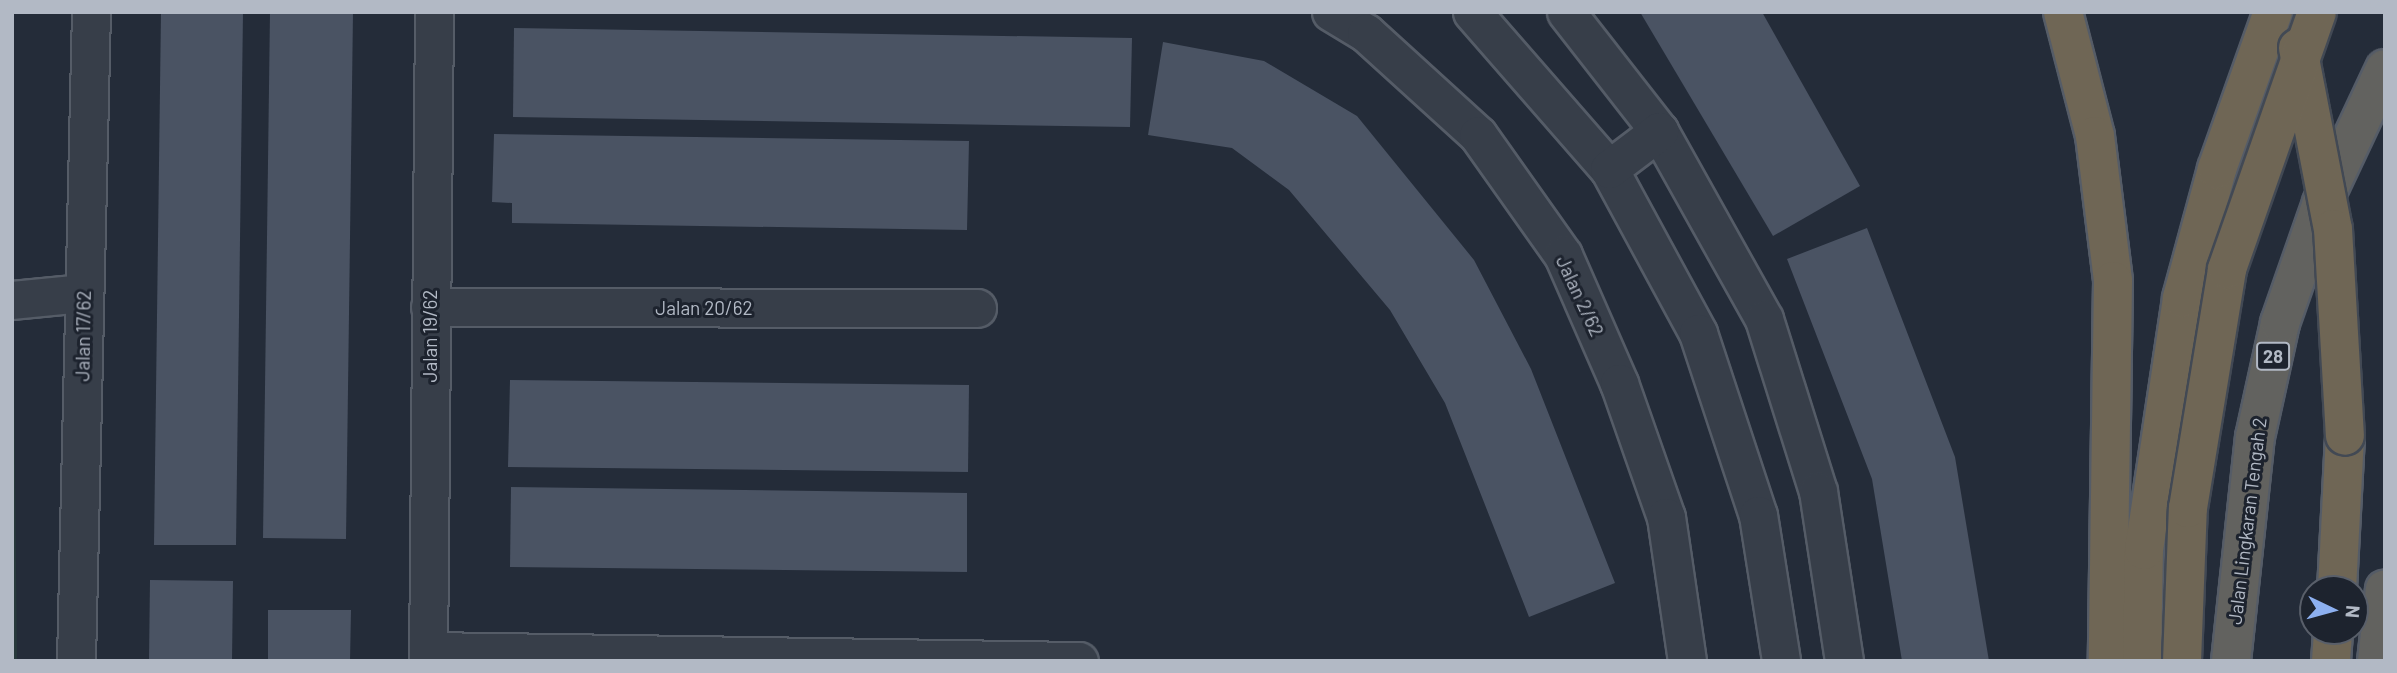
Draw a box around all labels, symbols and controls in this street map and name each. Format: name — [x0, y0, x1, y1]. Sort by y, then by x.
street label: Jalan 2/62 — [1551, 252, 1609, 340]
street label: Jalan 17/62 — [71, 290, 95, 382]
street label: Jalan 19/62 — [419, 290, 441, 382]
street label: Jalan 20/62 — [655, 297, 753, 319]
road number: 28 — [2256, 342, 2290, 370]
street label: Jalan Lingkaran Tengah 2 — [2223, 416, 2271, 626]
north arrow — [2299, 575, 2369, 645]
text: N — [2341, 604, 2365, 619]

